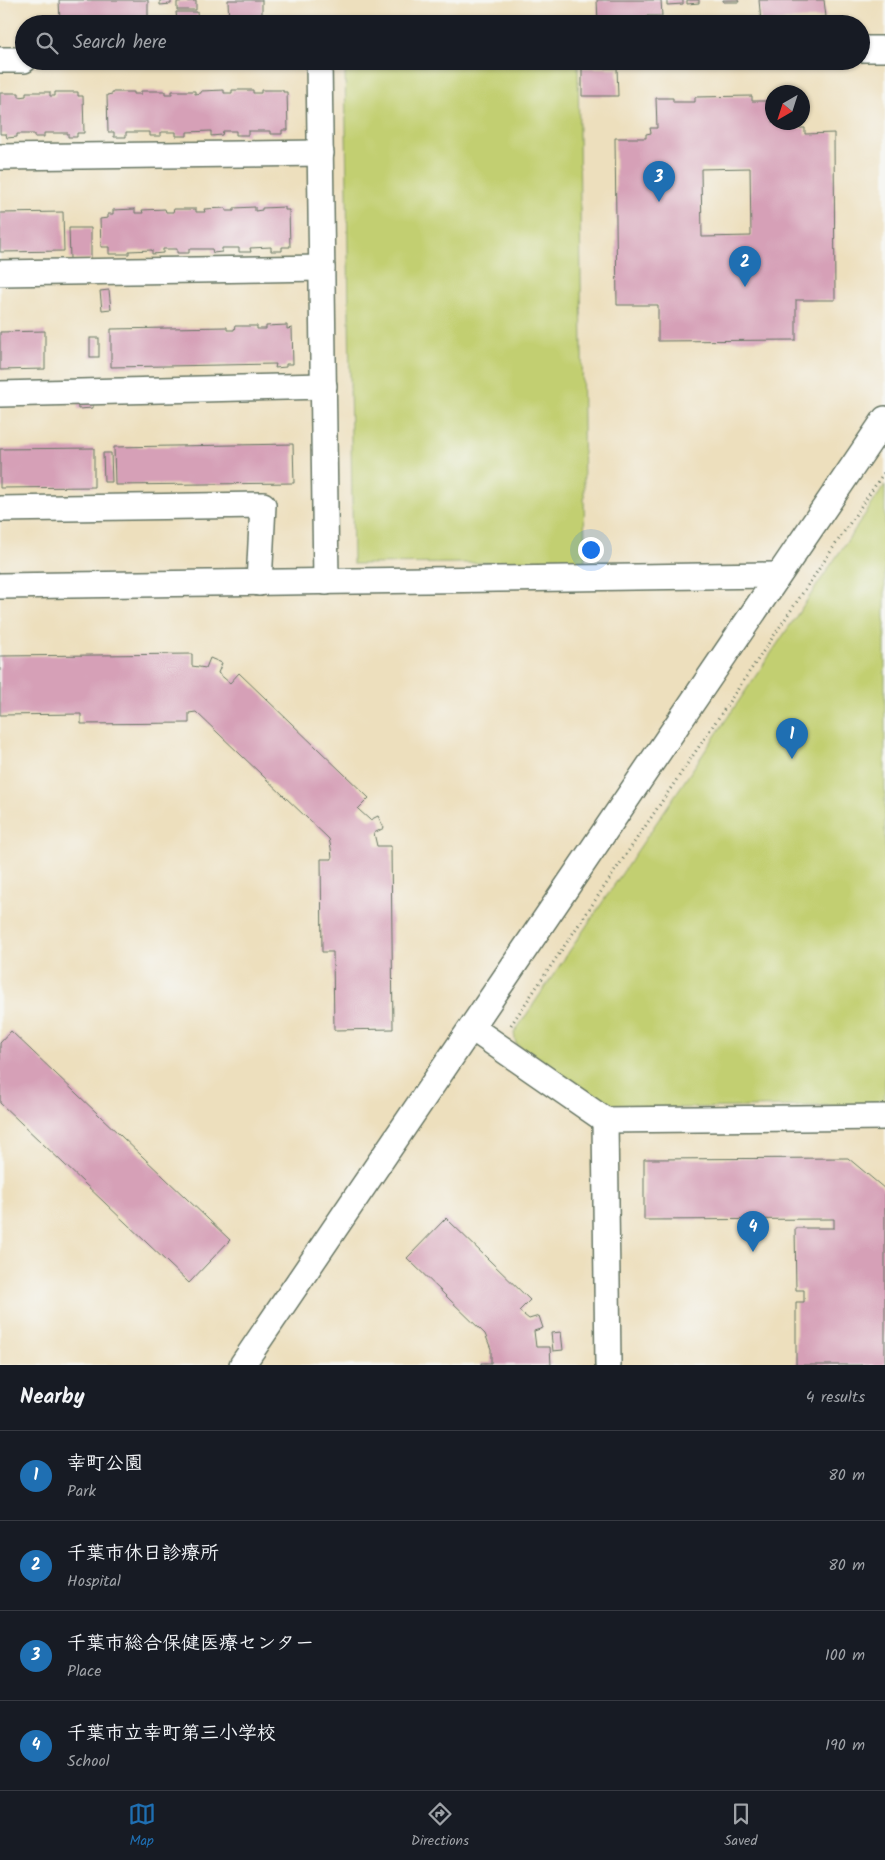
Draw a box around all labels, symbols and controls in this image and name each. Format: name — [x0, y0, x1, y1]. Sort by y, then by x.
search box — [15, 15, 870, 70]
text: Search here — [73, 28, 167, 58]
icon: search — [33, 29, 61, 57]
north arrow — [765, 85, 810, 130]
pin: 3 — [643, 161, 675, 202]
pin: 2 — [729, 246, 761, 287]
your location — [578, 537, 604, 563]
pin: 1 — [776, 718, 808, 759]
pin: 4 — [737, 1211, 769, 1252]
text: Nearby — [20, 1381, 85, 1414]
text: 4 results — [806, 1385, 865, 1410]
text: 幸町公園 — [67, 1449, 143, 1479]
text: 1 — [34, 1463, 38, 1488]
text: 80 m — [828, 1463, 865, 1488]
text: Park — [67, 1479, 96, 1504]
text: 千葉市休日診療所 — [67, 1539, 219, 1569]
text: 2 — [31, 1553, 41, 1578]
text: 80 m — [828, 1553, 865, 1578]
text: Hospital — [67, 1569, 121, 1594]
text: 千葉市総合保健医療センター — [67, 1629, 314, 1659]
text: 3 — [32, 1643, 40, 1668]
text: 100 m — [825, 1643, 865, 1668]
text: Place — [67, 1659, 101, 1684]
text: 千葉市立幸町第三小学校 — [67, 1719, 276, 1749]
text: 4 — [32, 1733, 40, 1758]
text: 190 m — [825, 1733, 865, 1758]
text: School — [67, 1749, 110, 1774]
tab: Map — [128, 1800, 156, 1852]
tab: Directions — [411, 1800, 469, 1852]
tab: Saved — [724, 1800, 757, 1852]

